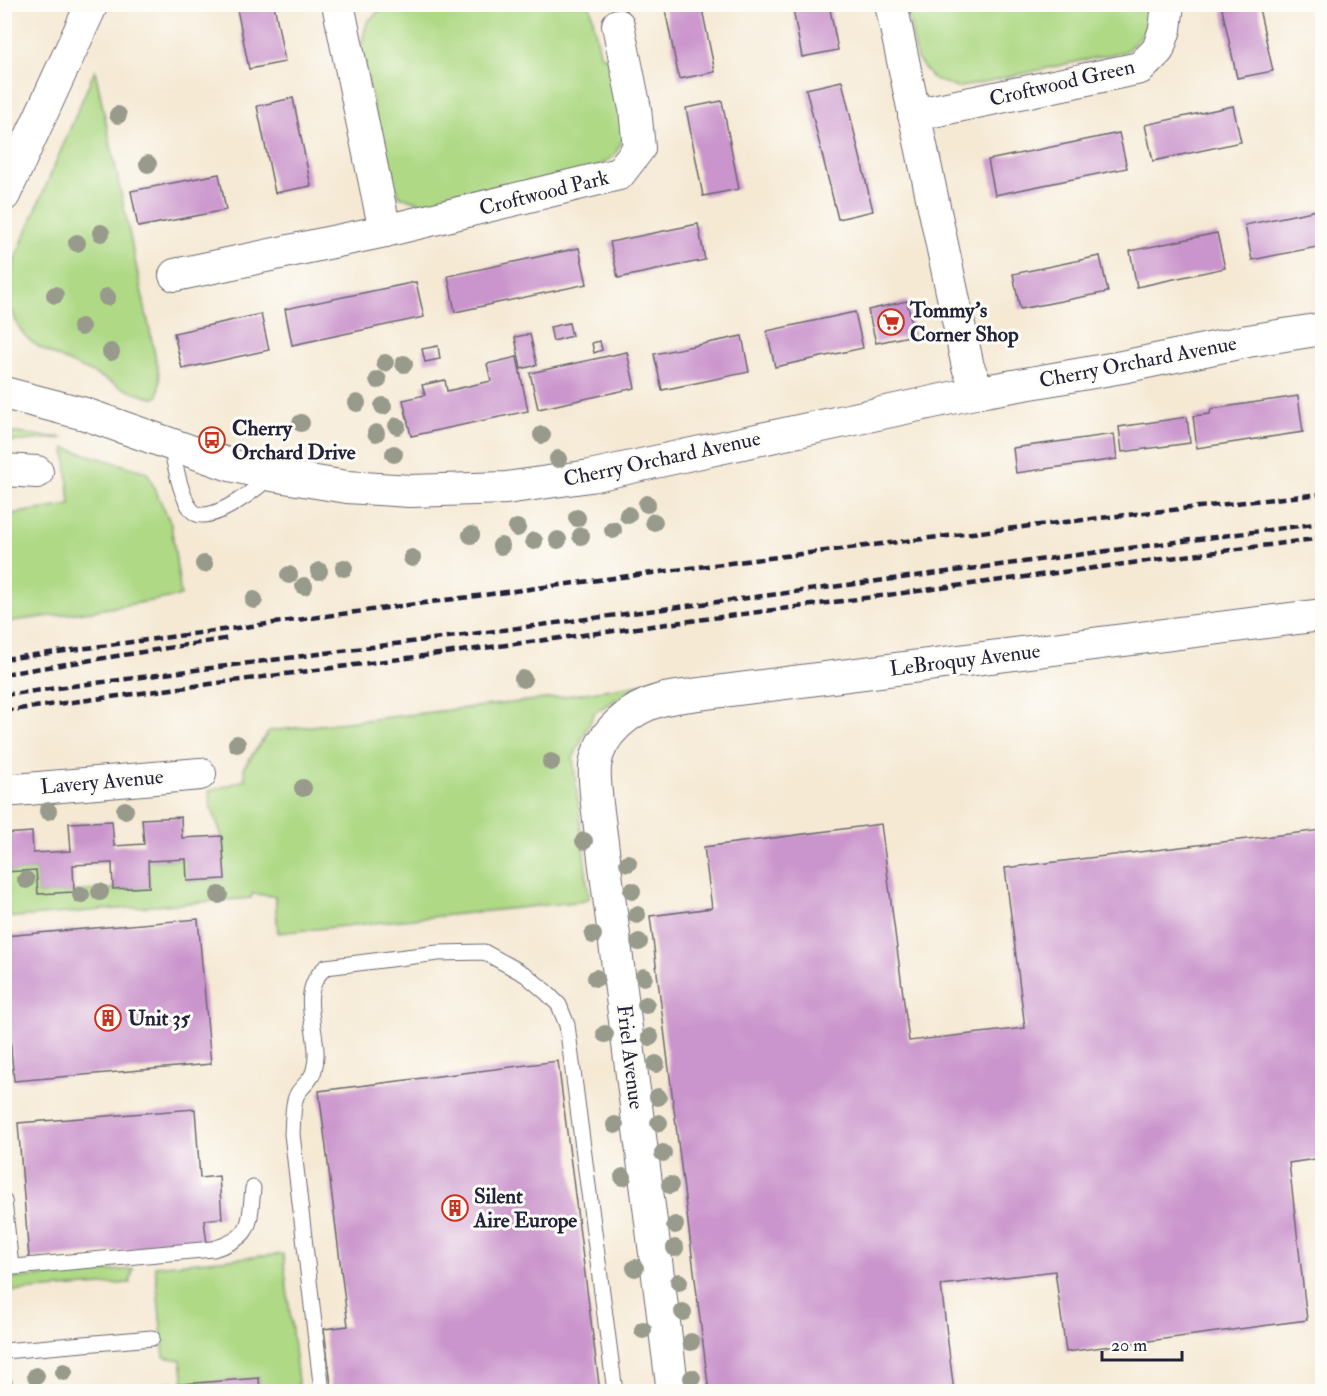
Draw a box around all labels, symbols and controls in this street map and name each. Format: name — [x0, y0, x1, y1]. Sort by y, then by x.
street label: Croftwood Green — [987, 53, 1137, 113]
street label: Croftwood Park — [476, 164, 612, 222]
place label: Tommy's Corner Shop — [909, 297, 1019, 348]
supermarket icon: Tommy's Corner Shop — [876, 307, 906, 337]
street label: Cherry Orchard Avenue — [1037, 330, 1239, 394]
place label: Cherry Orchard Drive — [232, 415, 356, 466]
bus stop icon: Cherry Orchard Drive — [197, 425, 227, 455]
street label: Cherry Orchard Avenue — [561, 425, 763, 493]
street label: LeBroquy Avenue — [888, 637, 1042, 683]
street label: Lavery Avenue — [39, 763, 165, 801]
building icon: Unit 35 — [93, 1003, 123, 1033]
street label: Friel Avenue — [610, 1003, 650, 1111]
place label: Unit 35 — [128, 1005, 191, 1032]
place label: Silent Aire Europe — [473, 1183, 577, 1234]
building icon: Silent Aire Europe — [440, 1193, 470, 1223]
scale bar — [1102, 1324, 1182, 1362]
text: 20 m — [1111, 1334, 1147, 1357]

